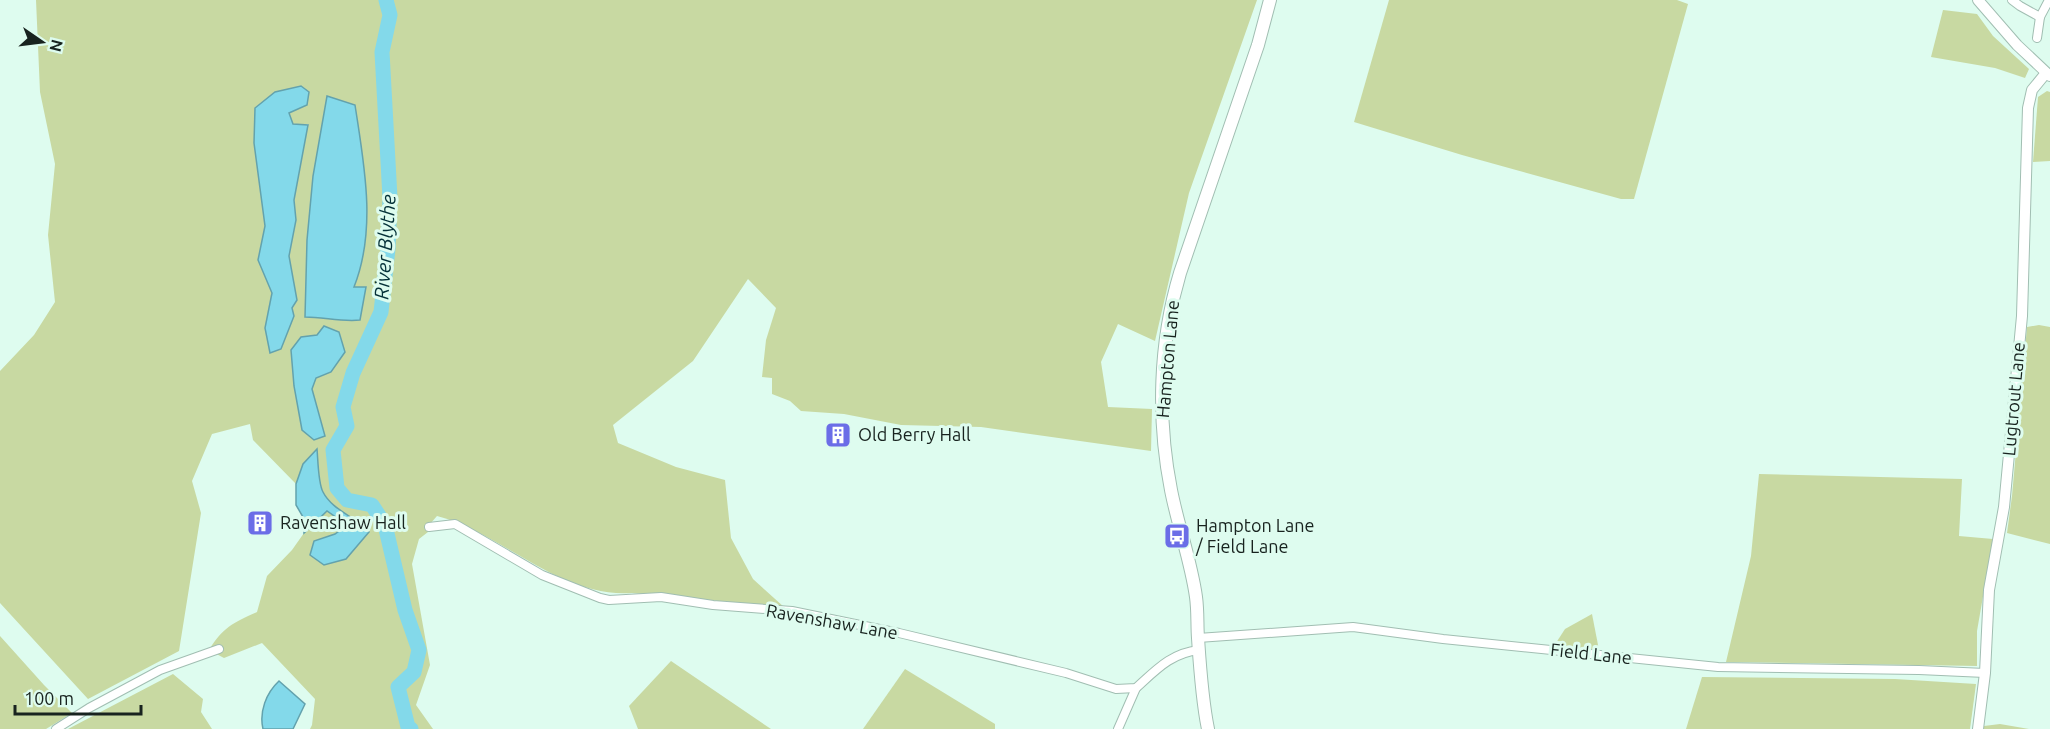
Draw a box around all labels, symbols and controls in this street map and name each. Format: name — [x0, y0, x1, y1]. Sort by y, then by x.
north arrow — [12, 12, 72, 72]
text: N — [46, 38, 67, 54]
water label: River Blythe — [369, 194, 400, 300]
street label: Hampton Lane — [1152, 299, 1182, 419]
street label: Lugtrout Lane — [1998, 341, 2028, 457]
building icon: Old Berry Hall — [823, 420, 853, 450]
place label: Old Berry Hall — [858, 424, 971, 444]
building icon: Ravenshaw Hall — [245, 508, 275, 538]
place label: Ravenshaw Hall — [280, 512, 406, 532]
place label: Hampton Lane / Field Lane — [1195, 515, 1314, 556]
bus stop icon: Hampton Lane / Field Lane — [1162, 521, 1192, 551]
street label: Ravenshaw Lane — [765, 600, 900, 642]
street label: Field Lane — [1549, 639, 1633, 667]
scale bar — [15, 678, 141, 716]
text: 100 m — [24, 688, 74, 708]

